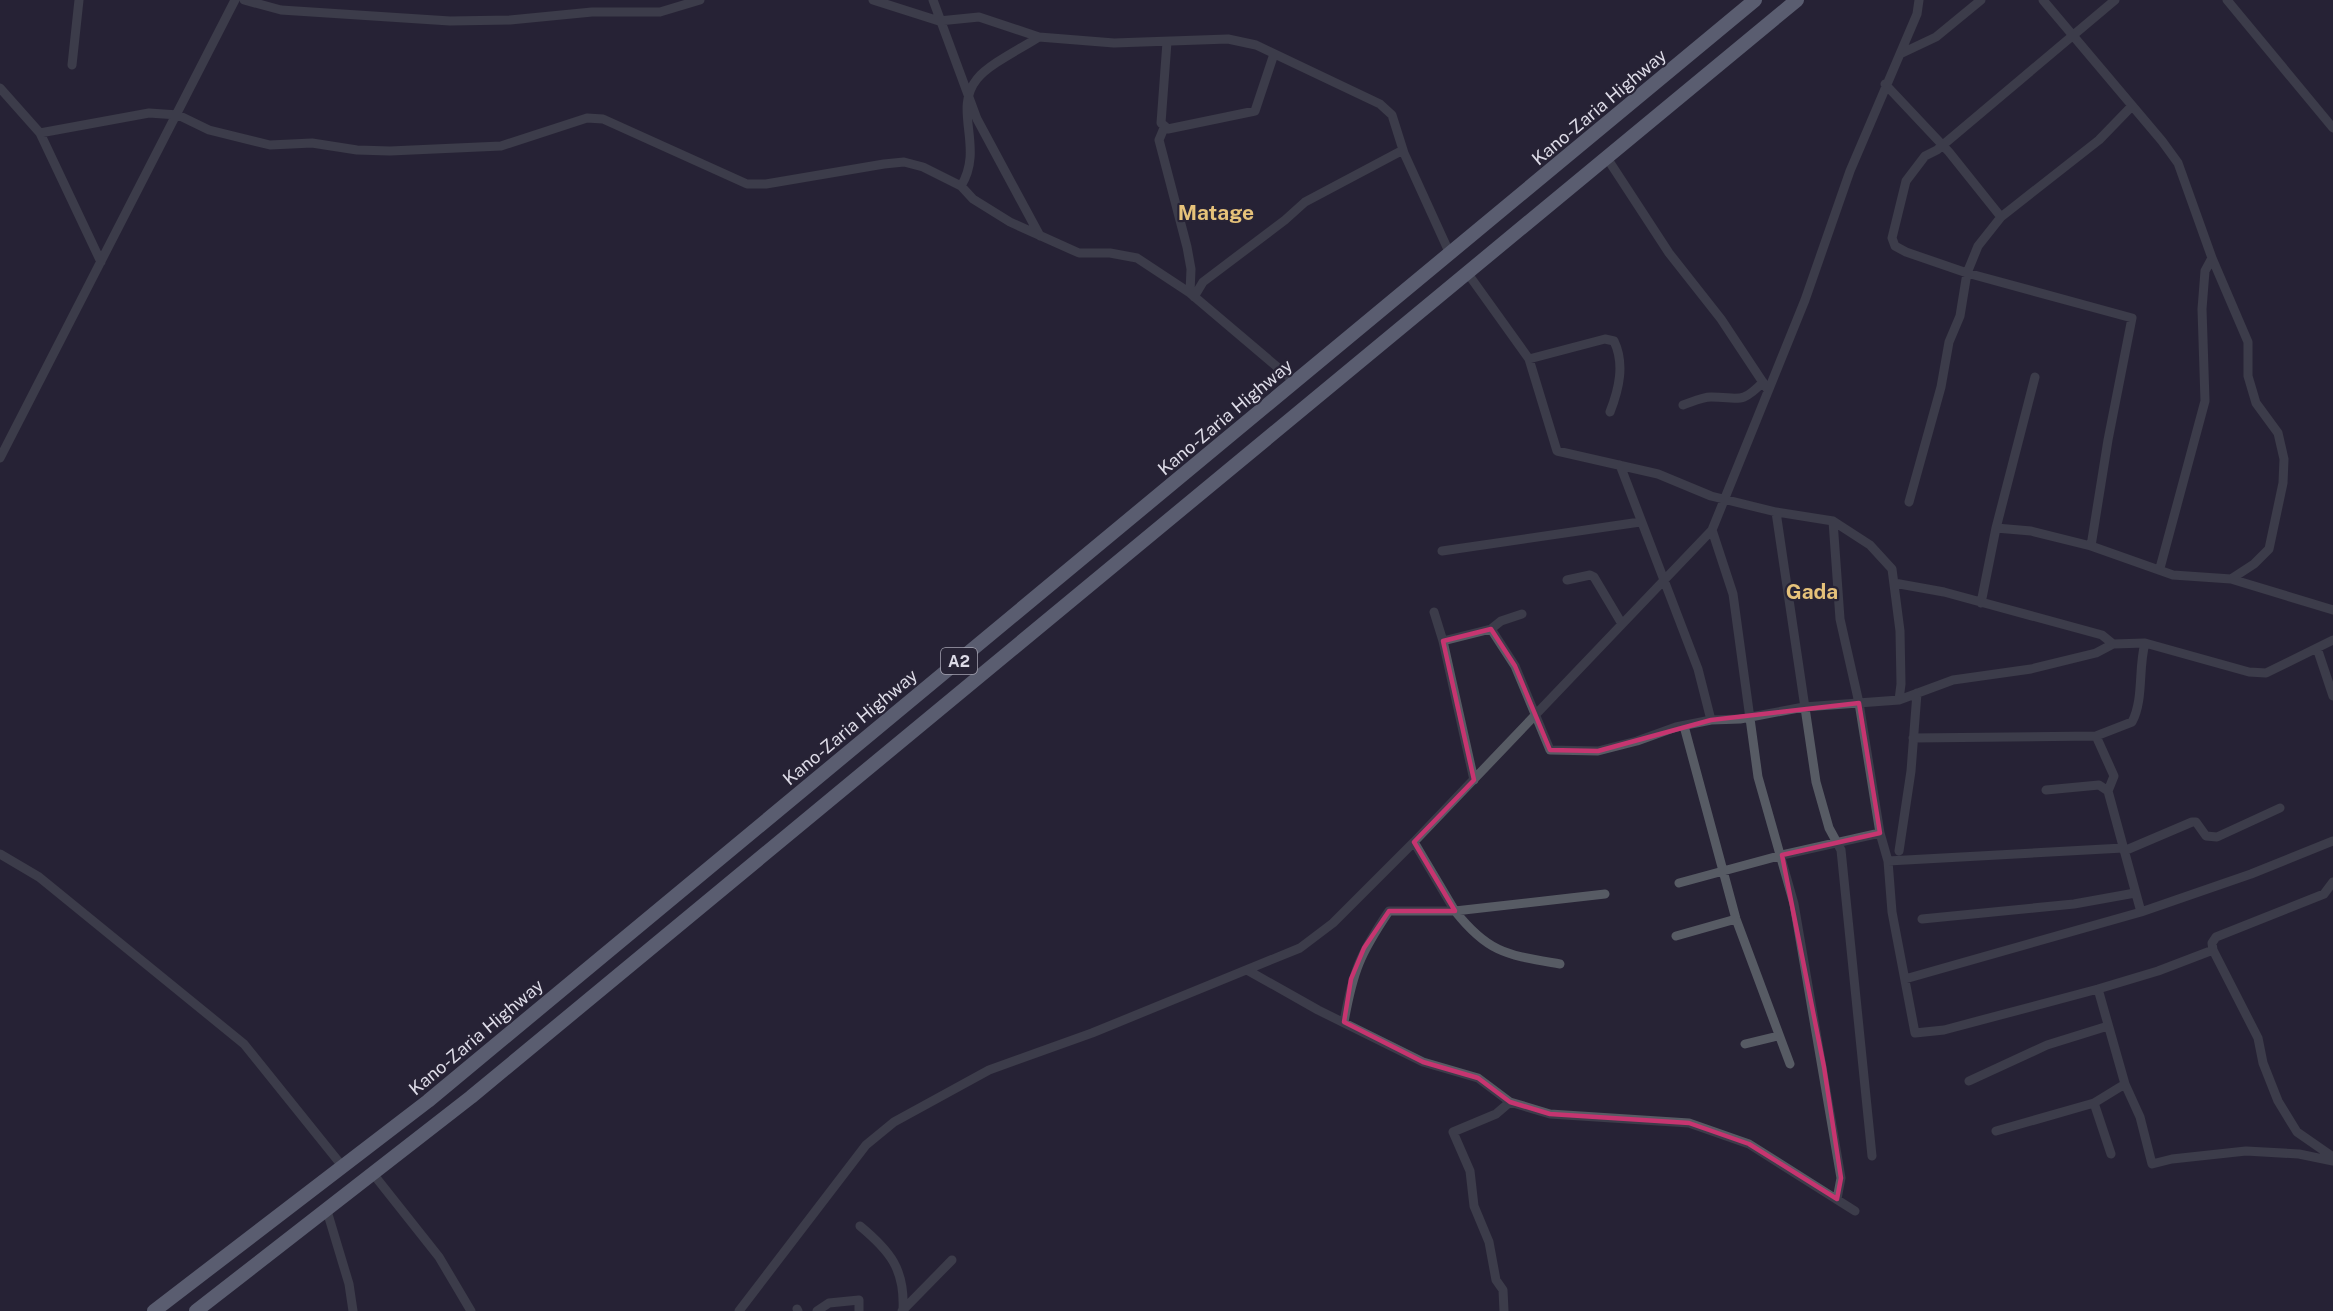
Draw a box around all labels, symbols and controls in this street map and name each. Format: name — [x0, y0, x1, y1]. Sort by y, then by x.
street label: Kano-Zaria Highway — [1528, 44, 1671, 169]
district label: Matage — [1178, 200, 1254, 225]
street label: Kano-Zaria Highway — [1154, 354, 1297, 479]
district label: Gada — [1786, 579, 1838, 604]
road number: A2 — [941, 648, 977, 674]
street label: Kano-Zaria Highway — [779, 664, 922, 789]
street label: Kano-Zaria Highway — [405, 974, 548, 1099]

